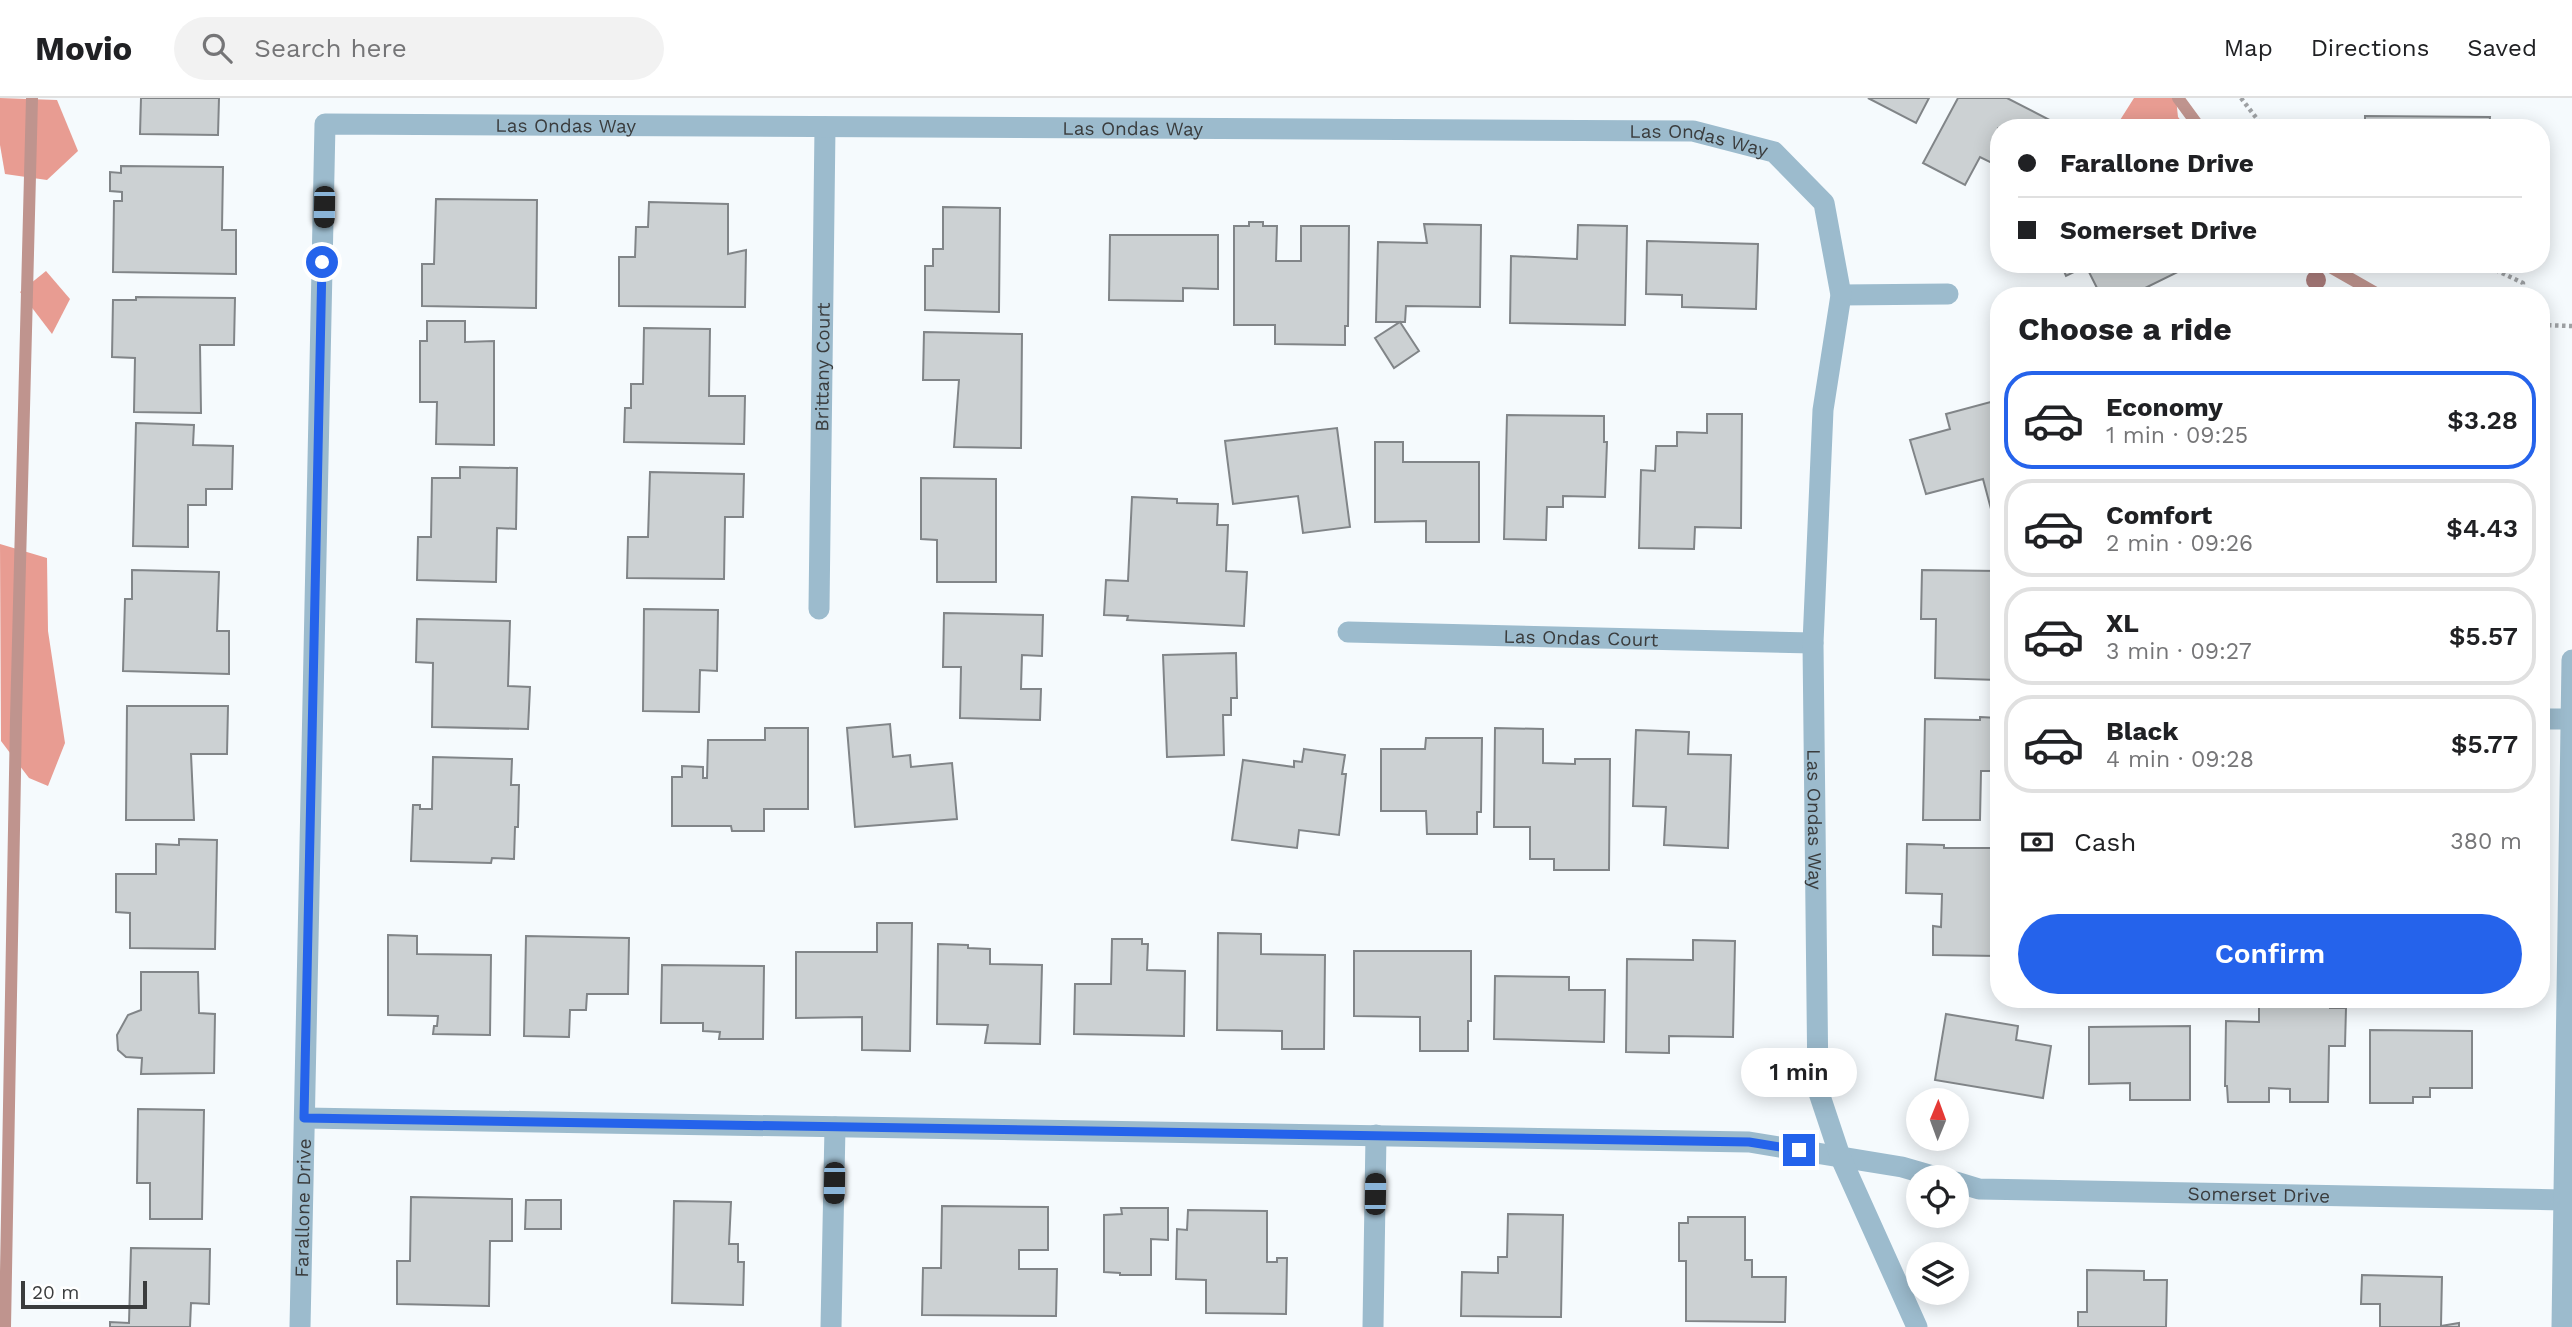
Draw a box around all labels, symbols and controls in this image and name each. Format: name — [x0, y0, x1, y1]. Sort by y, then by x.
search box — [174, 17, 664, 80]
text: Movio — [35, 29, 132, 68]
icon: search — [198, 29, 236, 67]
text: Search here — [254, 33, 407, 63]
text: Map — [2224, 34, 2273, 62]
text: Directions — [2311, 34, 2429, 62]
text: Saved — [2467, 34, 2537, 62]
street label: Las Ondas Way — [495, 113, 636, 137]
street label: Las Ondas Way — [1062, 116, 1203, 140]
street label: Las Ondas Way — [1629, 119, 1771, 162]
text: Farallone Drive — [2060, 148, 2254, 178]
car — [314, 186, 335, 228]
text: Somerset Drive — [2060, 215, 2257, 245]
route start — [306, 246, 338, 278]
street label: Brittany Court — [810, 302, 834, 432]
text: Choose a ride — [2018, 310, 2232, 348]
icon: car — [2022, 389, 2085, 452]
text: Economy — [2106, 392, 2223, 422]
text: $3.28 — [2447, 405, 2518, 435]
text: 1 min · 09:25 — [2106, 422, 2248, 449]
icon: car — [2022, 497, 2085, 560]
text: Comfort — [2106, 500, 2212, 530]
text: $4.43 — [2446, 513, 2518, 543]
text: 2 min · 09:26 — [2106, 530, 2253, 557]
icon: car — [2022, 605, 2085, 668]
text: XL — [2106, 608, 2139, 638]
text: $5.57 — [2449, 621, 2518, 651]
street label: Las Ondas Court — [1503, 624, 1659, 651]
text: 3 min · 09:27 — [2106, 638, 2252, 665]
icon: car — [2022, 713, 2085, 776]
text: Black — [2106, 716, 2178, 746]
text: $5.77 — [2451, 729, 2518, 759]
text: 4 min · 09:28 — [2106, 746, 2254, 773]
street label: Las Ondas Way — [1803, 749, 1827, 890]
icon: cash — [2018, 823, 2056, 861]
text: Cash — [2074, 827, 2136, 857]
text: 380 m — [2450, 828, 2522, 855]
button: Confirm — [2018, 914, 2522, 994]
callout: 1 min — [1741, 1048, 1857, 1098]
text: 1 min — [1769, 1059, 1829, 1086]
north arrow — [1906, 1088, 1969, 1152]
map controls — [1906, 1088, 1969, 1305]
route end — [1783, 1134, 1815, 1166]
street label: Farallone Drive — [290, 1138, 315, 1278]
car — [824, 1162, 845, 1204]
button: locate — [1906, 1165, 1969, 1228]
car — [1365, 1173, 1386, 1215]
street label: Somerset Drive — [2187, 1181, 2330, 1207]
button: layers — [1906, 1242, 1969, 1305]
scale bar — [21, 1278, 147, 1310]
text: 20 m — [32, 1281, 79, 1304]

